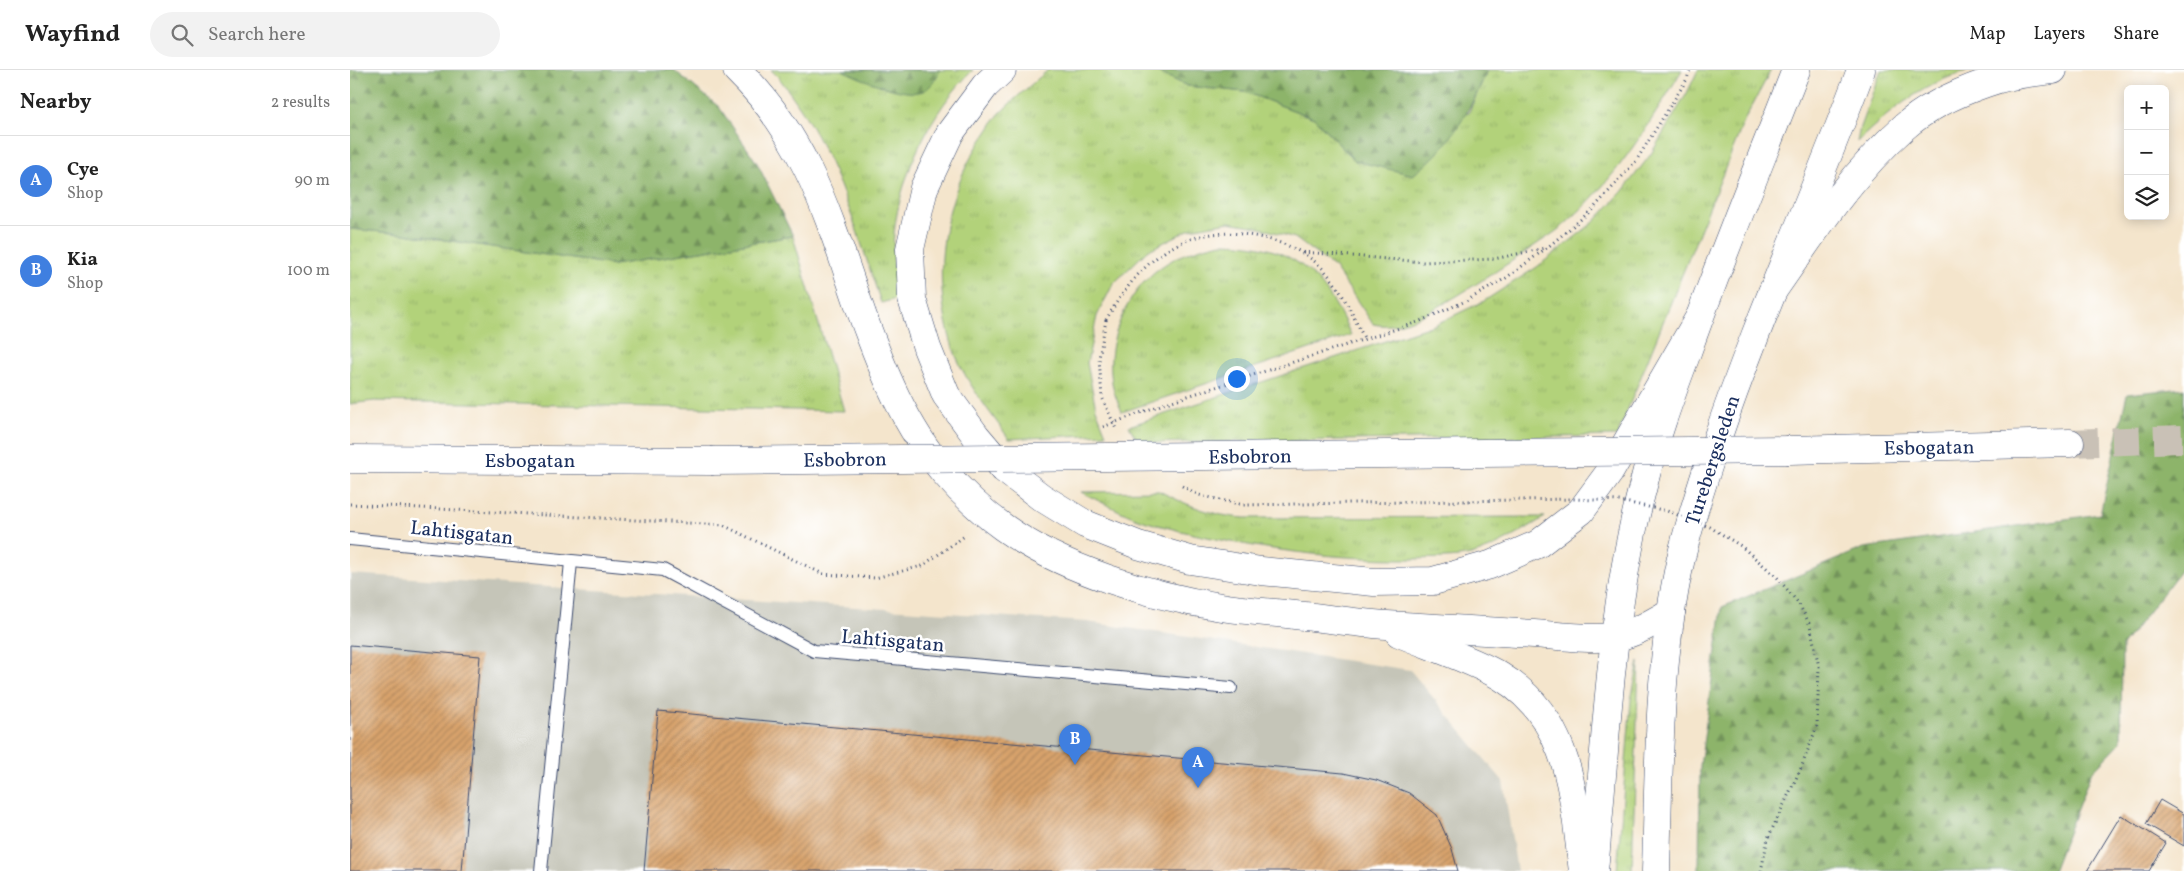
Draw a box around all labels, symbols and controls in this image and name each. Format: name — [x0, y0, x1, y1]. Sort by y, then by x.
search box — [150, 12, 500, 57]
text: Wayfind — [25, 18, 120, 52]
icon: search — [168, 21, 196, 49]
text: Search here — [208, 22, 305, 48]
text: Map — [1969, 22, 2005, 47]
text: Layers — [2033, 22, 2085, 47]
text: Share — [2113, 22, 2159, 47]
map controls — [2124, 85, 2169, 220]
button: + — [2124, 85, 2169, 130]
text: Nearby — [20, 88, 91, 117]
text: 2 results — [271, 92, 330, 114]
button: − — [2124, 130, 2169, 175]
text: Cye — [67, 157, 99, 183]
text: A — [30, 170, 42, 192]
text: 90 m — [294, 170, 330, 192]
button: layers — [2124, 175, 2169, 220]
text: Shop — [67, 183, 103, 205]
text: Kia — [67, 247, 98, 273]
text: B — [31, 260, 41, 282]
text: 100 m — [287, 260, 330, 282]
text: Shop — [67, 273, 103, 295]
your location — [1224, 366, 1250, 392]
street label: Turebergsleden — [1680, 392, 1748, 529]
street label: Esbogatan — [1883, 434, 1975, 464]
street label: Esbobron — [1208, 443, 1292, 473]
street label: Esbobron — [803, 446, 887, 476]
street label: Esbogatan — [485, 448, 576, 476]
street label: Lahtisgatan — [409, 515, 515, 553]
street label: Lahtisgatan — [840, 624, 946, 660]
pin: B — [1059, 724, 1091, 765]
pin: A — [1182, 747, 1214, 788]

